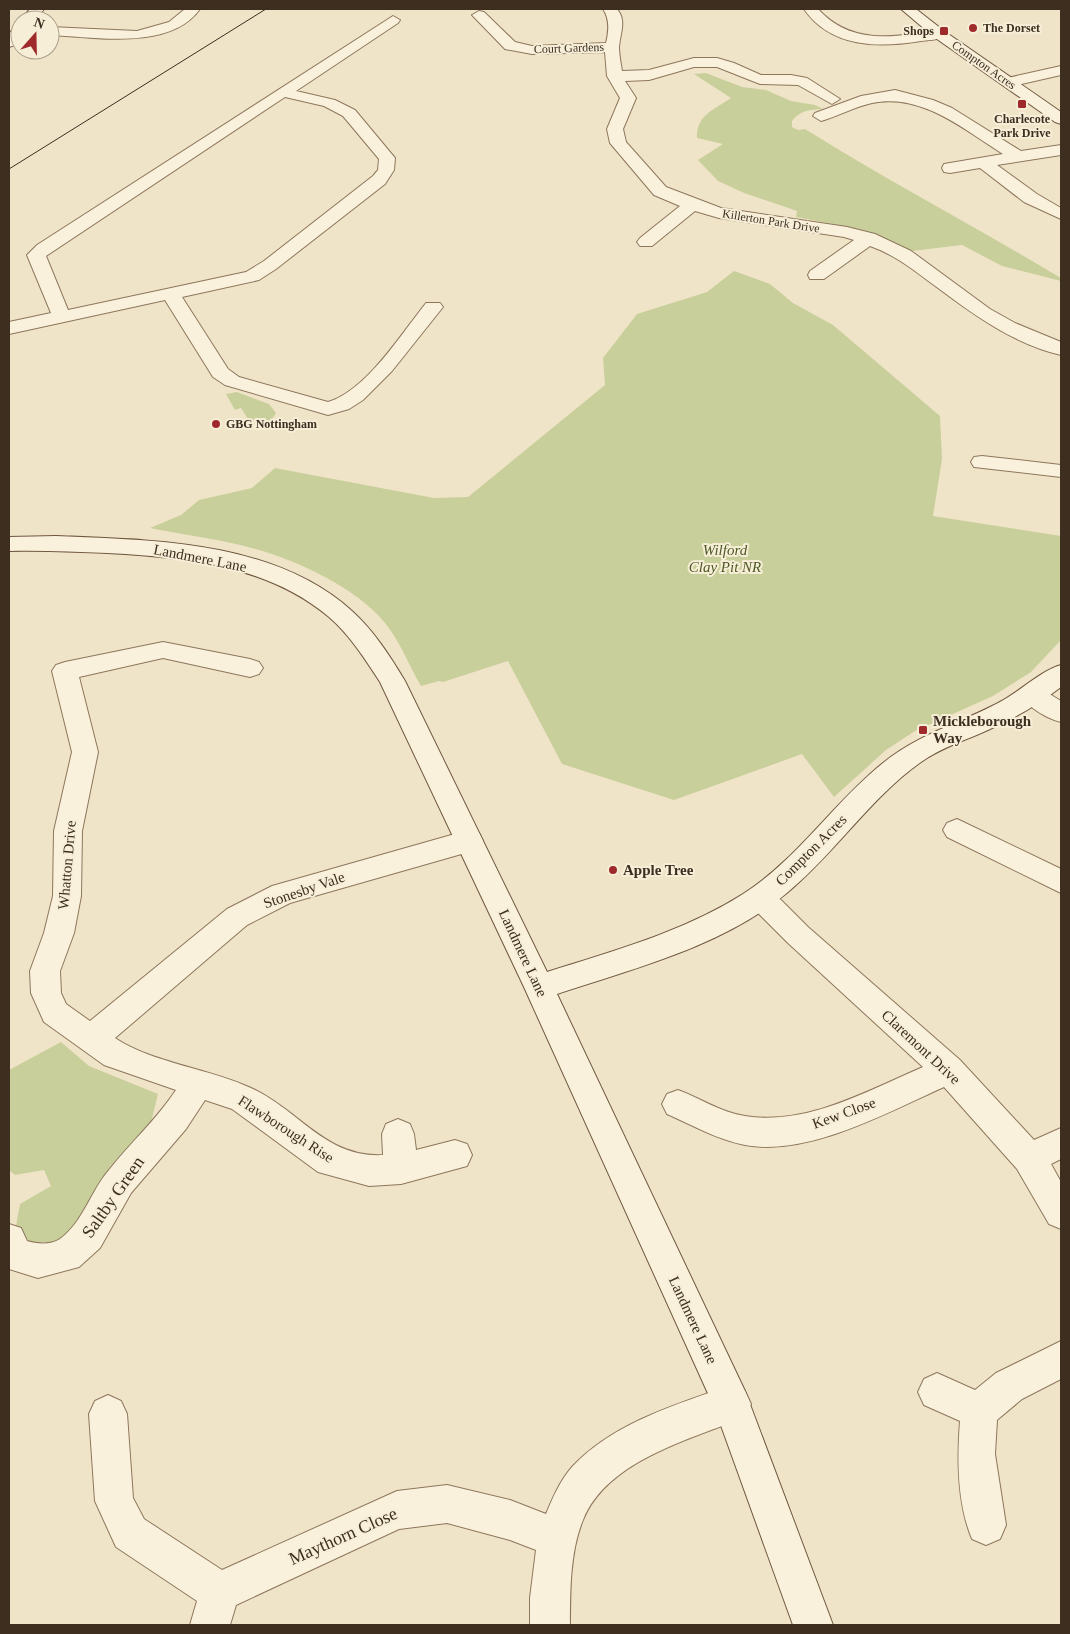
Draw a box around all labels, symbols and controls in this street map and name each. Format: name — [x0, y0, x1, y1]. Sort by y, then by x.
north arrow — [10, 10, 60, 60]
text: N — [32, 14, 47, 32]
place label: The Dorset — [983, 21, 1040, 35]
marker: The Dorset — [967, 22, 979, 34]
place label: Shops — [903, 24, 934, 38]
marker: Shops — [938, 25, 950, 37]
street label: Compton Acres — [949, 38, 1019, 92]
street label: Court Gardens — [534, 40, 605, 56]
marker: Charlecote Park Drive — [1016, 98, 1028, 110]
place label: Charlecote Park Drive — [994, 112, 1051, 140]
street label: Killerton Park Drive — [721, 206, 821, 236]
place label: GBG Nottingham — [226, 417, 317, 431]
marker: GBG Nottingham — [210, 418, 222, 430]
street label: Landmere Lane — [152, 541, 248, 575]
park label: Wilford Clay Pit NR — [689, 542, 761, 575]
place label: Mickleborough Way — [933, 713, 1032, 746]
marker: Mickleborough Way — [917, 724, 929, 736]
street label: Compton Acres — [772, 811, 850, 889]
street label: Whatton Drive — [55, 819, 79, 910]
place label: Apple Tree — [623, 862, 694, 878]
marker: Apple Tree — [607, 864, 619, 876]
street label: Stonesby Vale — [261, 868, 347, 911]
street label: Landmere Lane — [496, 907, 550, 1000]
street label: Claremont Drive — [879, 1007, 964, 1088]
street label: Flawborough Rise — [235, 1092, 337, 1166]
street label: Kew Close — [810, 1094, 878, 1132]
street label: Saltby Green — [78, 1153, 148, 1241]
street label: Landmere Lane — [666, 1274, 720, 1367]
street label: Maythorn Close — [286, 1503, 400, 1569]

